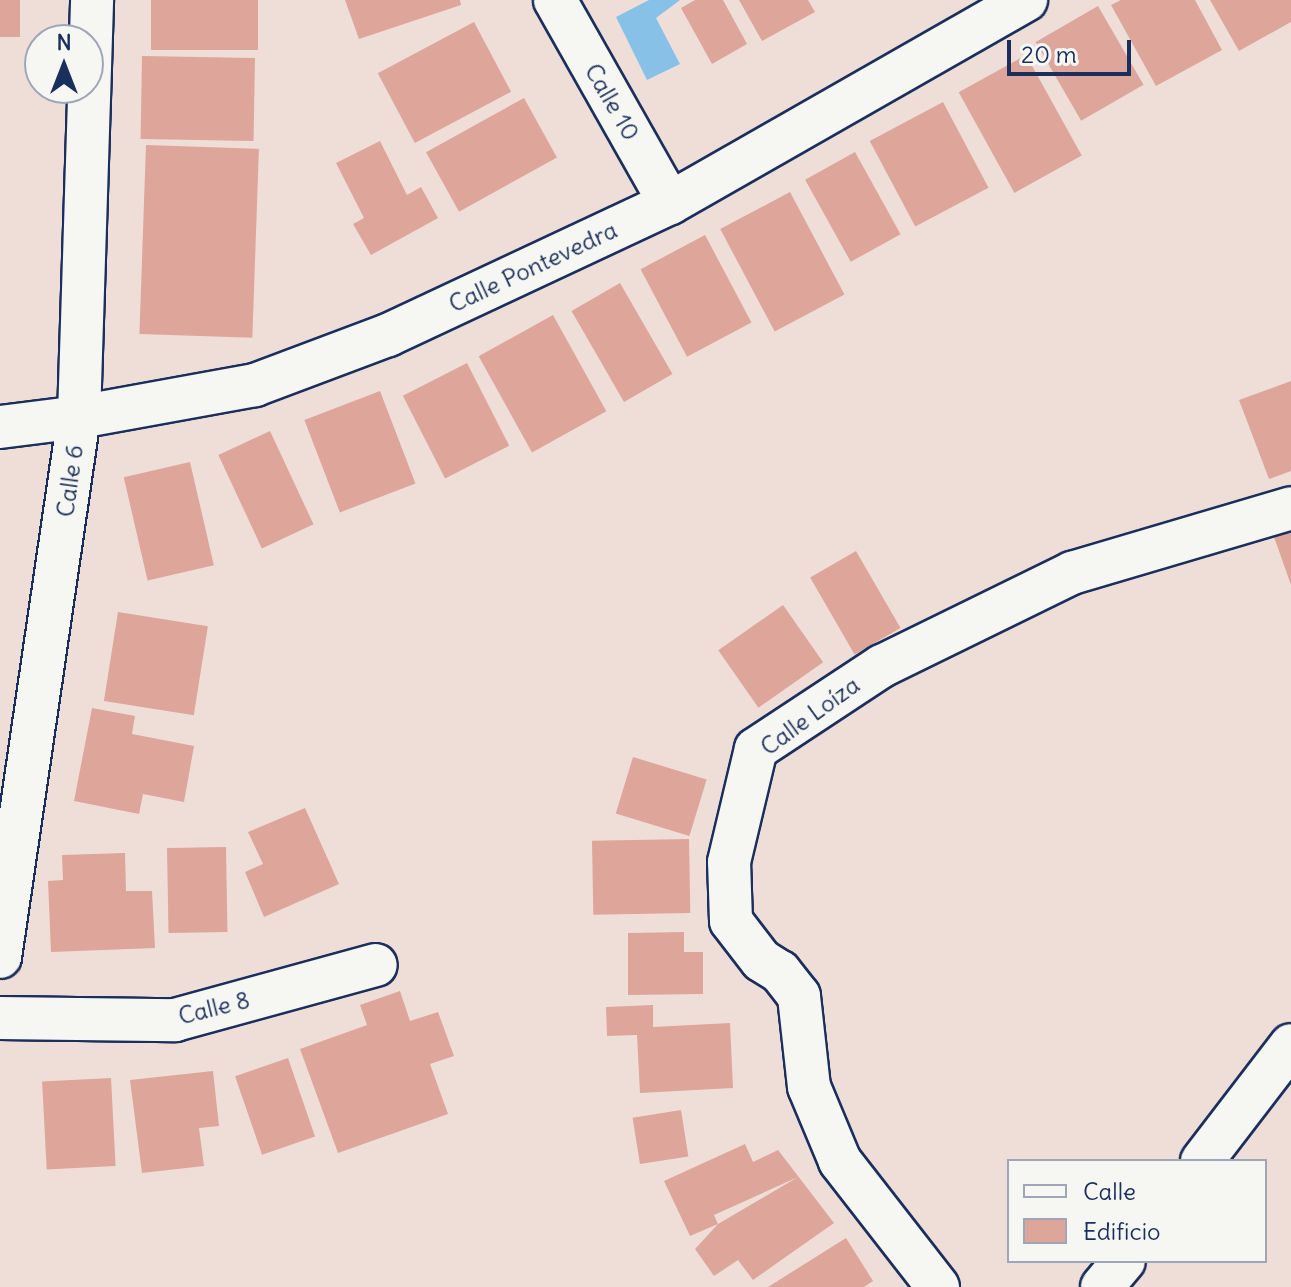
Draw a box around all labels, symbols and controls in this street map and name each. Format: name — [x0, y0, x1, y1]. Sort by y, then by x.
north arrow — [24, 24, 104, 104]
scale bar — [1011, 24, 1135, 74]
text: N — [56, 28, 72, 56]
text: 20 m — [1021, 39, 1077, 69]
street label: Calle 10 — [579, 58, 645, 146]
street label: Calle Pontevedra — [444, 215, 622, 319]
street label: Calle 6 — [51, 443, 89, 519]
street label: Calle Loíza — [755, 670, 865, 762]
street label: Calle 8 — [175, 985, 253, 1031]
legend — [1007, 1159, 1267, 1263]
text: Calle — [1083, 1176, 1136, 1206]
text: Edificio — [1083, 1216, 1161, 1246]

